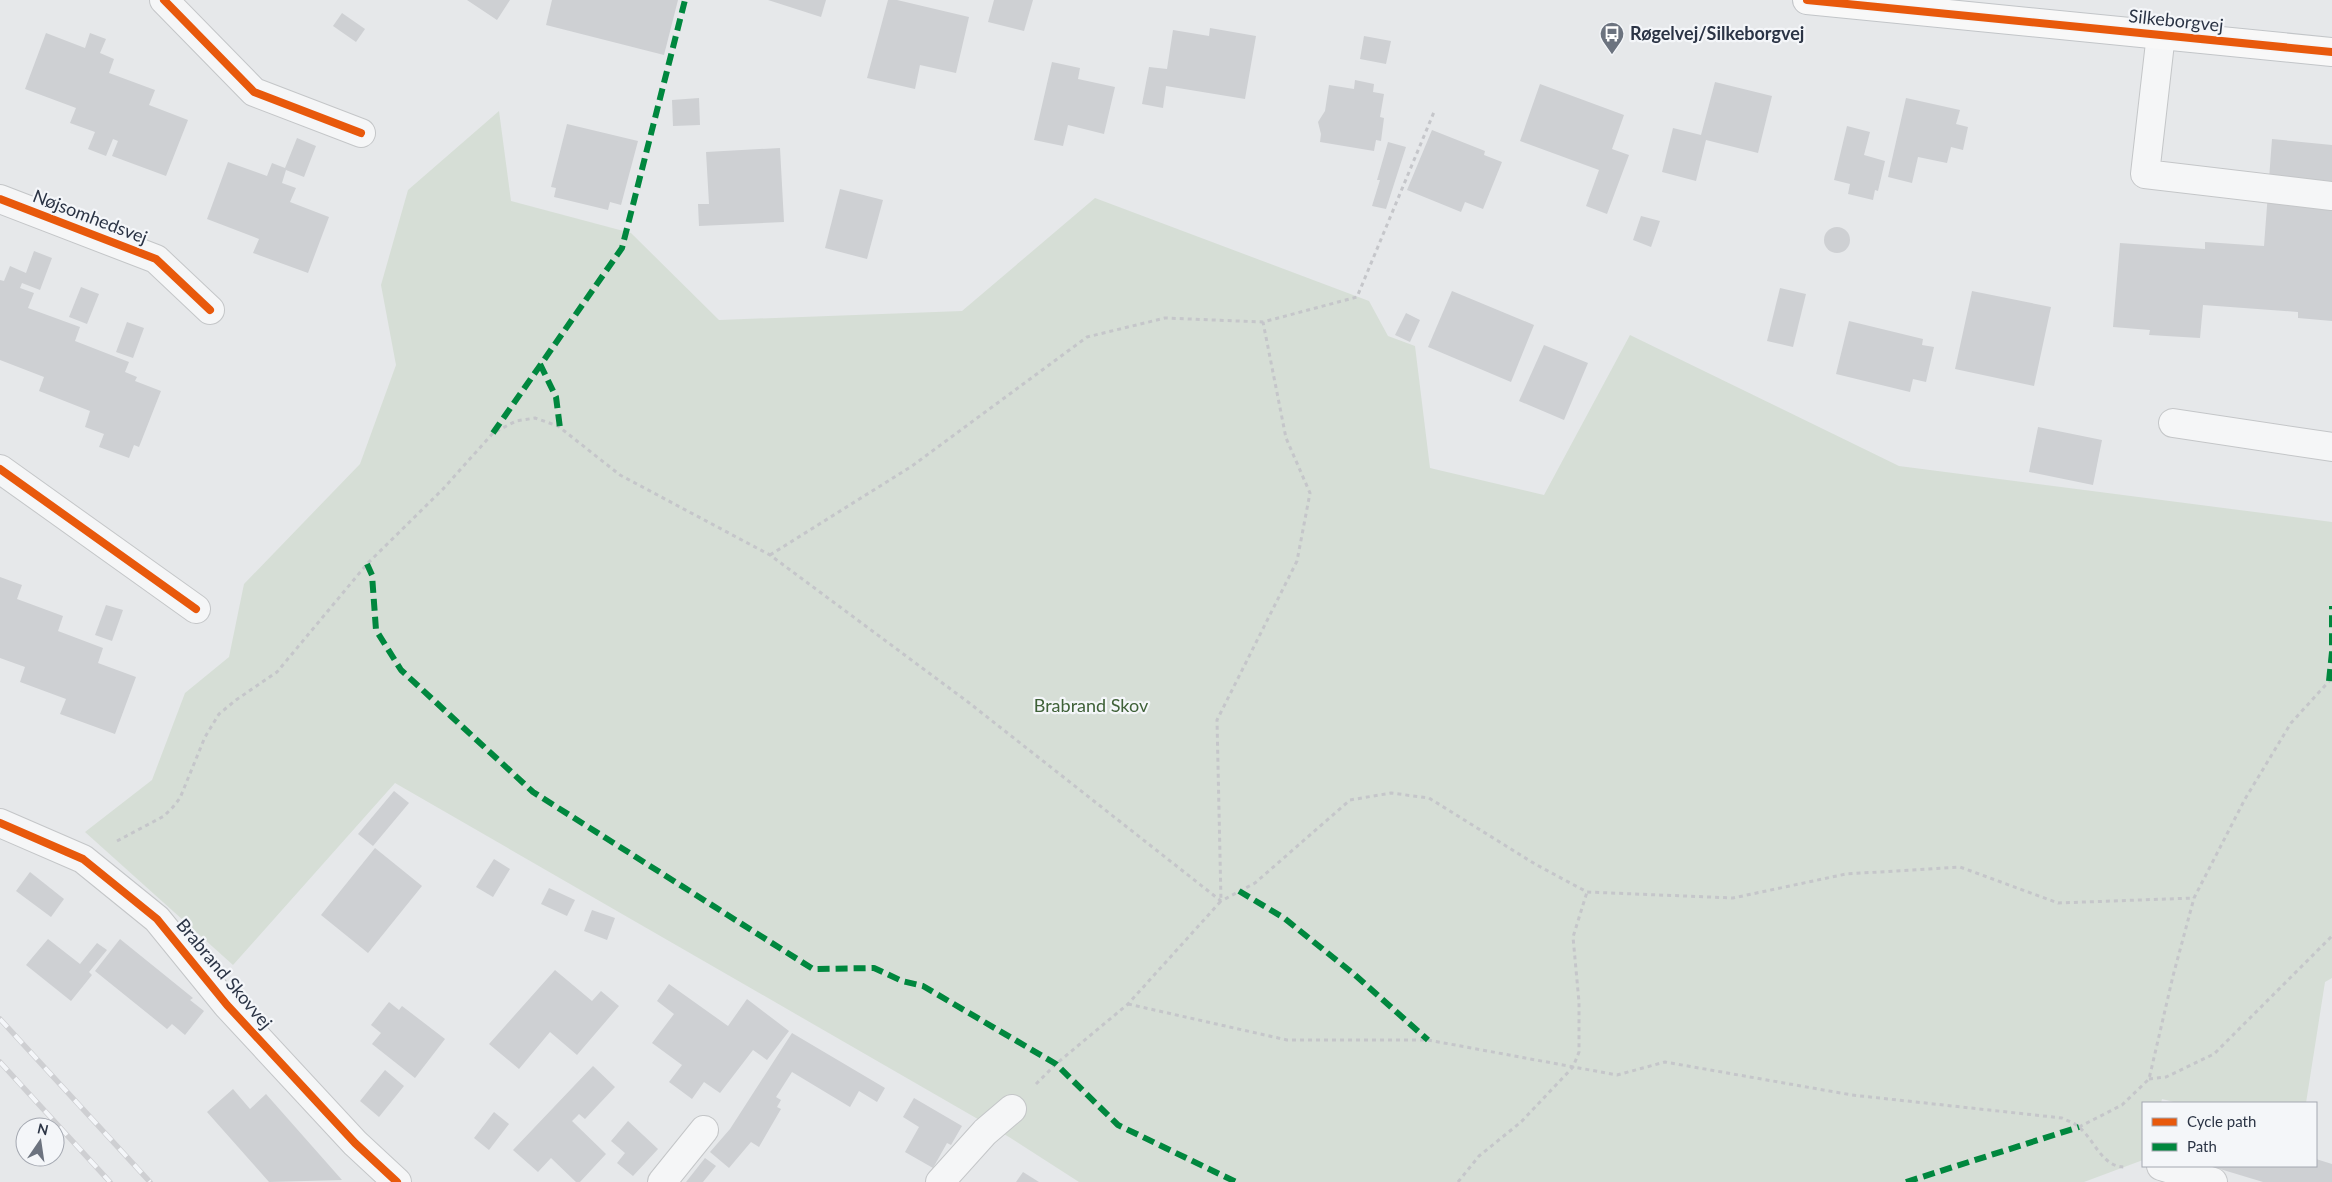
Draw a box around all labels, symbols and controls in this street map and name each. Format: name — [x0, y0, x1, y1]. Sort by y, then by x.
street label: Silkeborgvej — [2128, 4, 2225, 36]
bus stop icon: Røgelvej/Silkeborgvej — [1599, 21, 1625, 55]
place label: Røgelvej/Silkeborgvej — [1630, 22, 1804, 44]
street label: Nøjsomhedsvej — [30, 184, 151, 248]
park label: Brabrand Skov — [1034, 694, 1149, 716]
street label: Brabrand Skovvej — [172, 914, 277, 1033]
legend — [2142, 1102, 2317, 1167]
text: Cycle path — [2187, 1112, 2256, 1130]
north arrow — [15, 1117, 65, 1167]
text: N — [36, 1119, 50, 1138]
text: Path — [2187, 1137, 2217, 1155]

